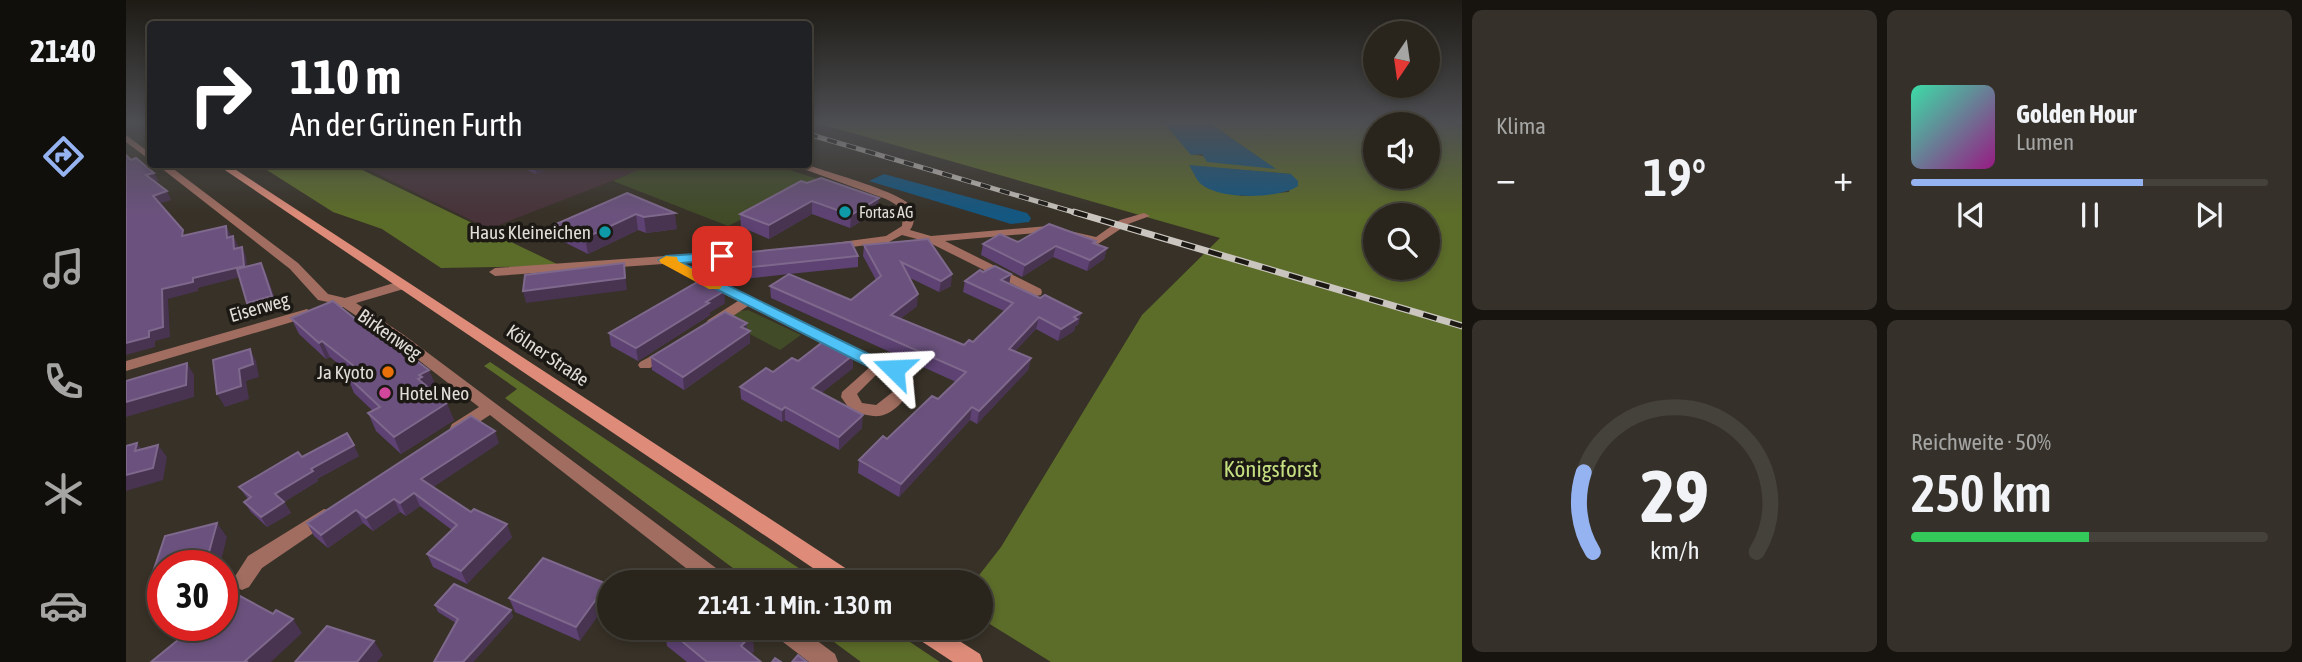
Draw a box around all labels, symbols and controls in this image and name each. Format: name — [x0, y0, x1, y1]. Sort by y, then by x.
north arrow — [1363, 21, 1440, 98]
map controls — [1363, 21, 1440, 280]
text: 21:40 — [30, 32, 96, 69]
text: 110 m — [290, 48, 401, 104]
icon: right — [175, 49, 266, 140]
text: Golden Hour — [2016, 99, 2136, 129]
text: An der Grünen Furth — [290, 106, 523, 143]
button: sound — [1363, 112, 1440, 189]
text: Klima — [1496, 113, 1546, 139]
text: Lumen — [2016, 129, 2074, 155]
icon: directions — [39, 132, 88, 181]
text: 19° — [1643, 147, 1706, 207]
text: − — [1496, 156, 1516, 199]
text: + — [1833, 156, 1853, 199]
icon: previous — [1952, 196, 1990, 234]
icon: pause — [2071, 196, 2109, 234]
icon: next — [2190, 196, 2228, 234]
place label: Fortas AG — [859, 203, 913, 221]
button: search — [1363, 203, 1440, 280]
marker: Fortas AG — [837, 204, 853, 220]
place label: Haus Kleineichen — [469, 221, 591, 243]
marker: Haus Kleineichen — [597, 224, 613, 240]
pin — [692, 226, 752, 286]
icon: arrive — [703, 237, 741, 275]
icon: music — [39, 244, 88, 293]
street label: Eiserweg — [226, 288, 292, 326]
street label: Birkenweg — [354, 304, 427, 364]
street label: Kölner Straße — [503, 320, 593, 390]
position arrow — [857, 332, 931, 406]
icon: phone — [39, 357, 88, 406]
place label: Ja Kyoto — [317, 361, 374, 383]
marker: Ja Kyoto — [380, 364, 396, 380]
place label: Hotel Neo — [399, 382, 469, 404]
marker: Hotel Neo — [377, 385, 393, 401]
text: Reichweite · 50% — [1911, 429, 2051, 455]
text: 29 — [1640, 454, 1709, 537]
park label: Königsforst — [1224, 456, 1318, 482]
text: 250 km — [1911, 463, 2052, 523]
icon: climate — [39, 469, 88, 518]
text: km/h — [1650, 536, 1699, 564]
speed limit sign: 30 — [147, 550, 238, 641]
icon: car — [39, 581, 88, 630]
text: 21:41 · 1 Min. · 130 m — [698, 590, 892, 620]

